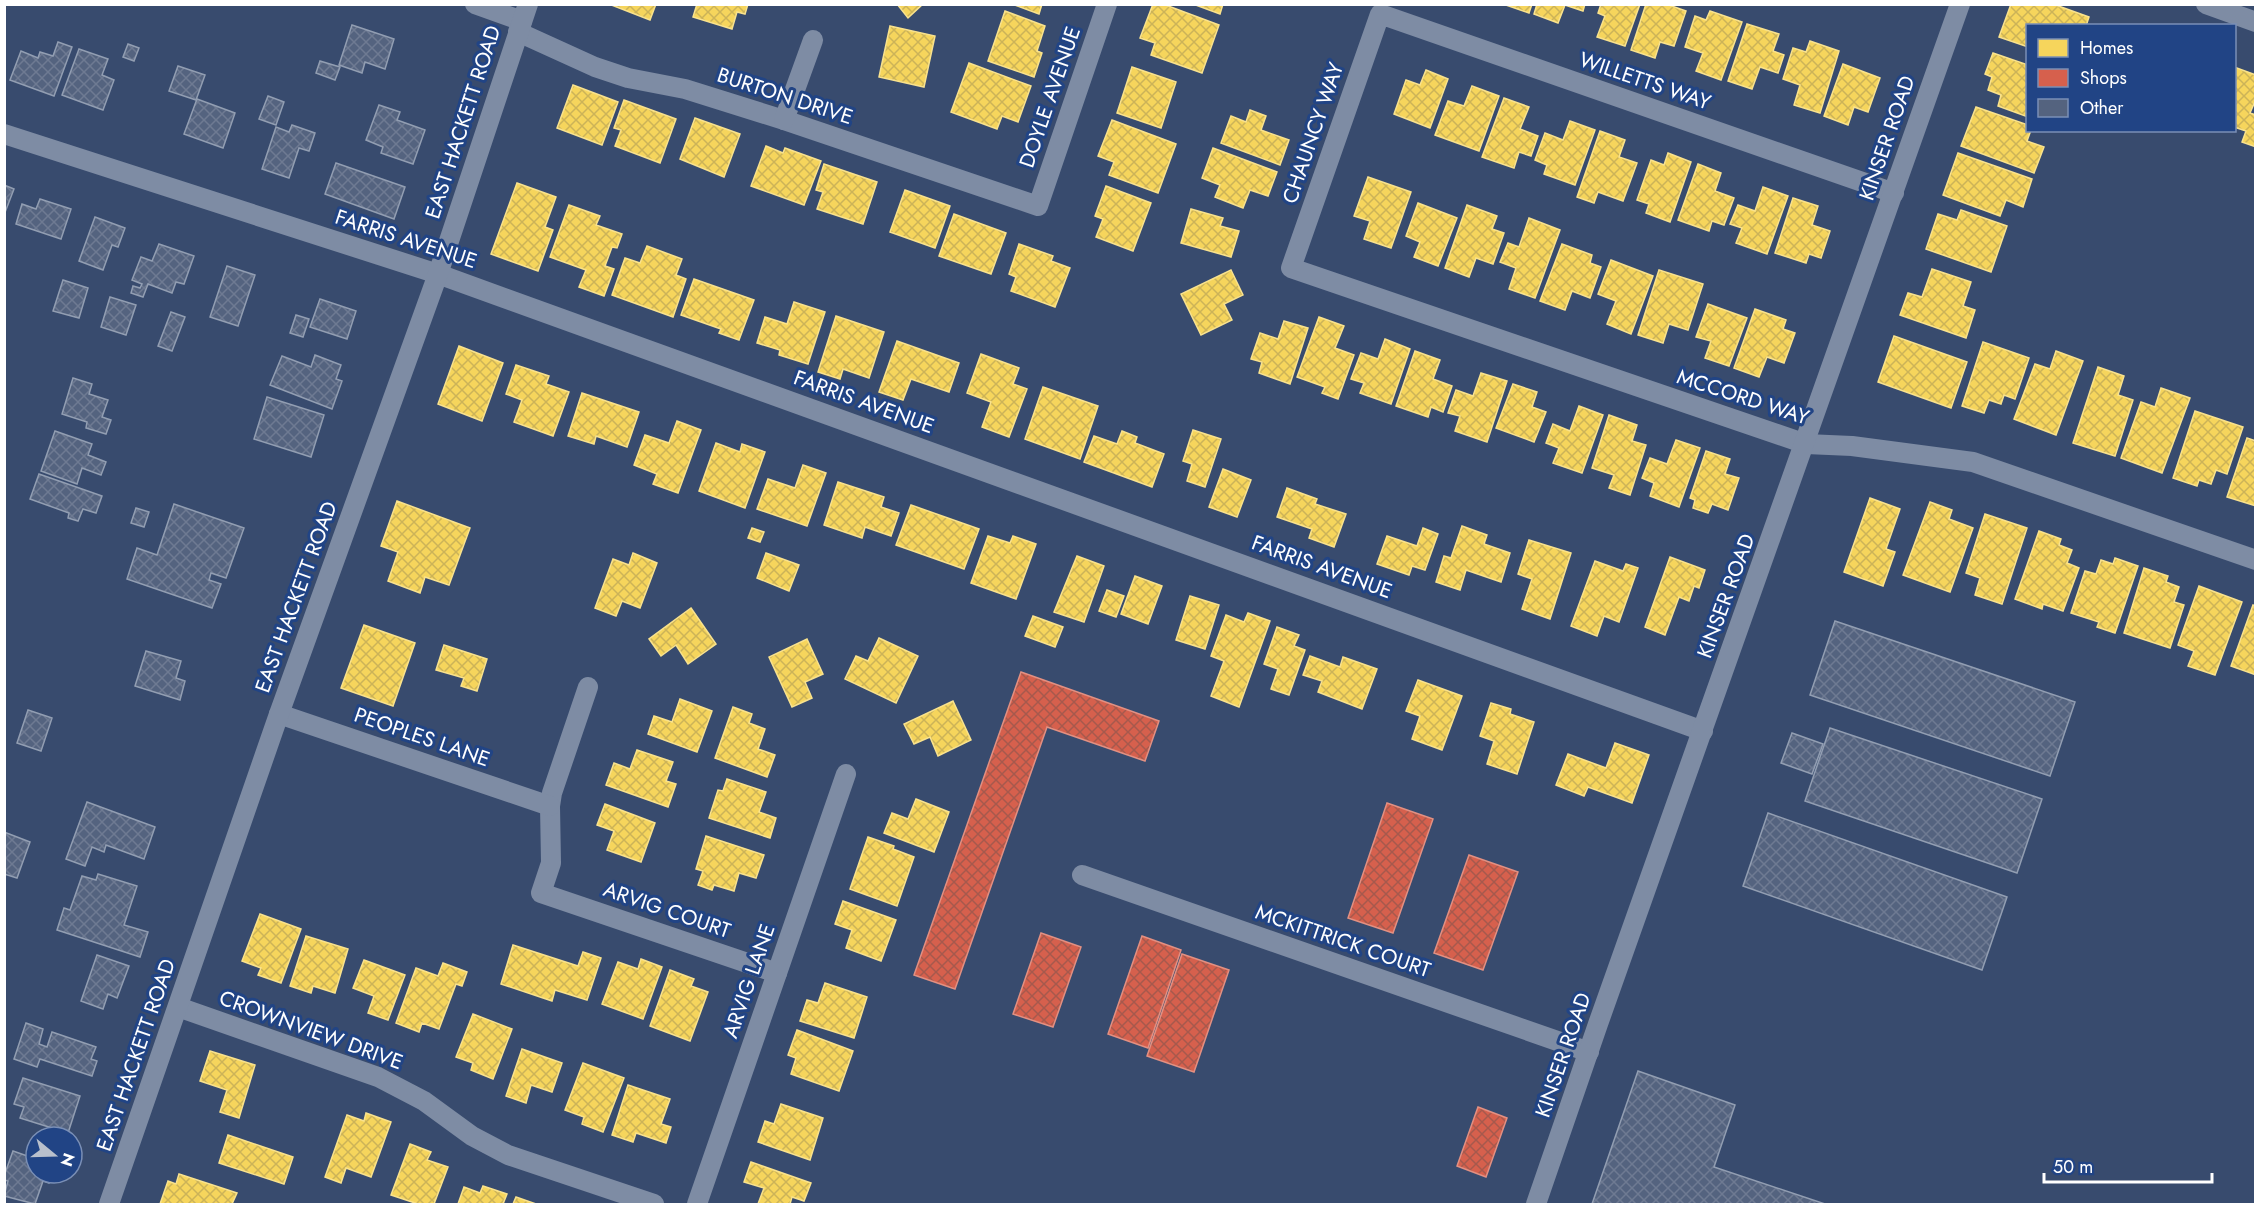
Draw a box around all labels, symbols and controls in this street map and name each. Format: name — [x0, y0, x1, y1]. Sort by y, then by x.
street label: EAST HACKETT ROAD — [418, 22, 508, 222]
street label: DOYLE AVENUE — [1012, 22, 1088, 172]
legend — [2026, 24, 2236, 132]
text: Homes — [2080, 35, 2133, 61]
street label: WILLETTS WAY — [1575, 44, 1715, 118]
street label: CHAUNCY WAY — [1275, 58, 1351, 208]
street label: BURTON DRIVE — [713, 60, 857, 132]
text: Shops — [2080, 65, 2127, 91]
street label: KINSER ROAD — [1852, 72, 1922, 204]
text: Other — [2080, 95, 2124, 121]
street label: FARRIS AVENUE — [331, 202, 481, 276]
street label: MCCORD WAY — [1673, 361, 1813, 433]
street label: FARRIS AVENUE — [790, 363, 938, 441]
street label: EAST HACKETT ROAD — [247, 497, 345, 697]
street label: FARRIS AVENUE — [1248, 528, 1396, 606]
street label: KINSER ROAD — [1690, 530, 1762, 662]
street label: PEOPLES LANE — [350, 700, 494, 774]
street label: ARVIG COURT — [599, 874, 735, 946]
street label: MCKITTRICK COURT — [1251, 897, 1435, 985]
street label: ARVIG LANE — [715, 920, 783, 1042]
street label: EAST HACKETT ROAD — [89, 955, 183, 1155]
street label: CROWNVIEW DRIVE — [215, 983, 407, 1077]
street label: KINSER ROAD — [1528, 989, 1598, 1121]
north arrow — [24, 1125, 84, 1185]
scale bar — [2044, 1146, 2212, 1184]
text: N — [55, 1150, 81, 1169]
text: 50 m — [2053, 1154, 2093, 1180]

